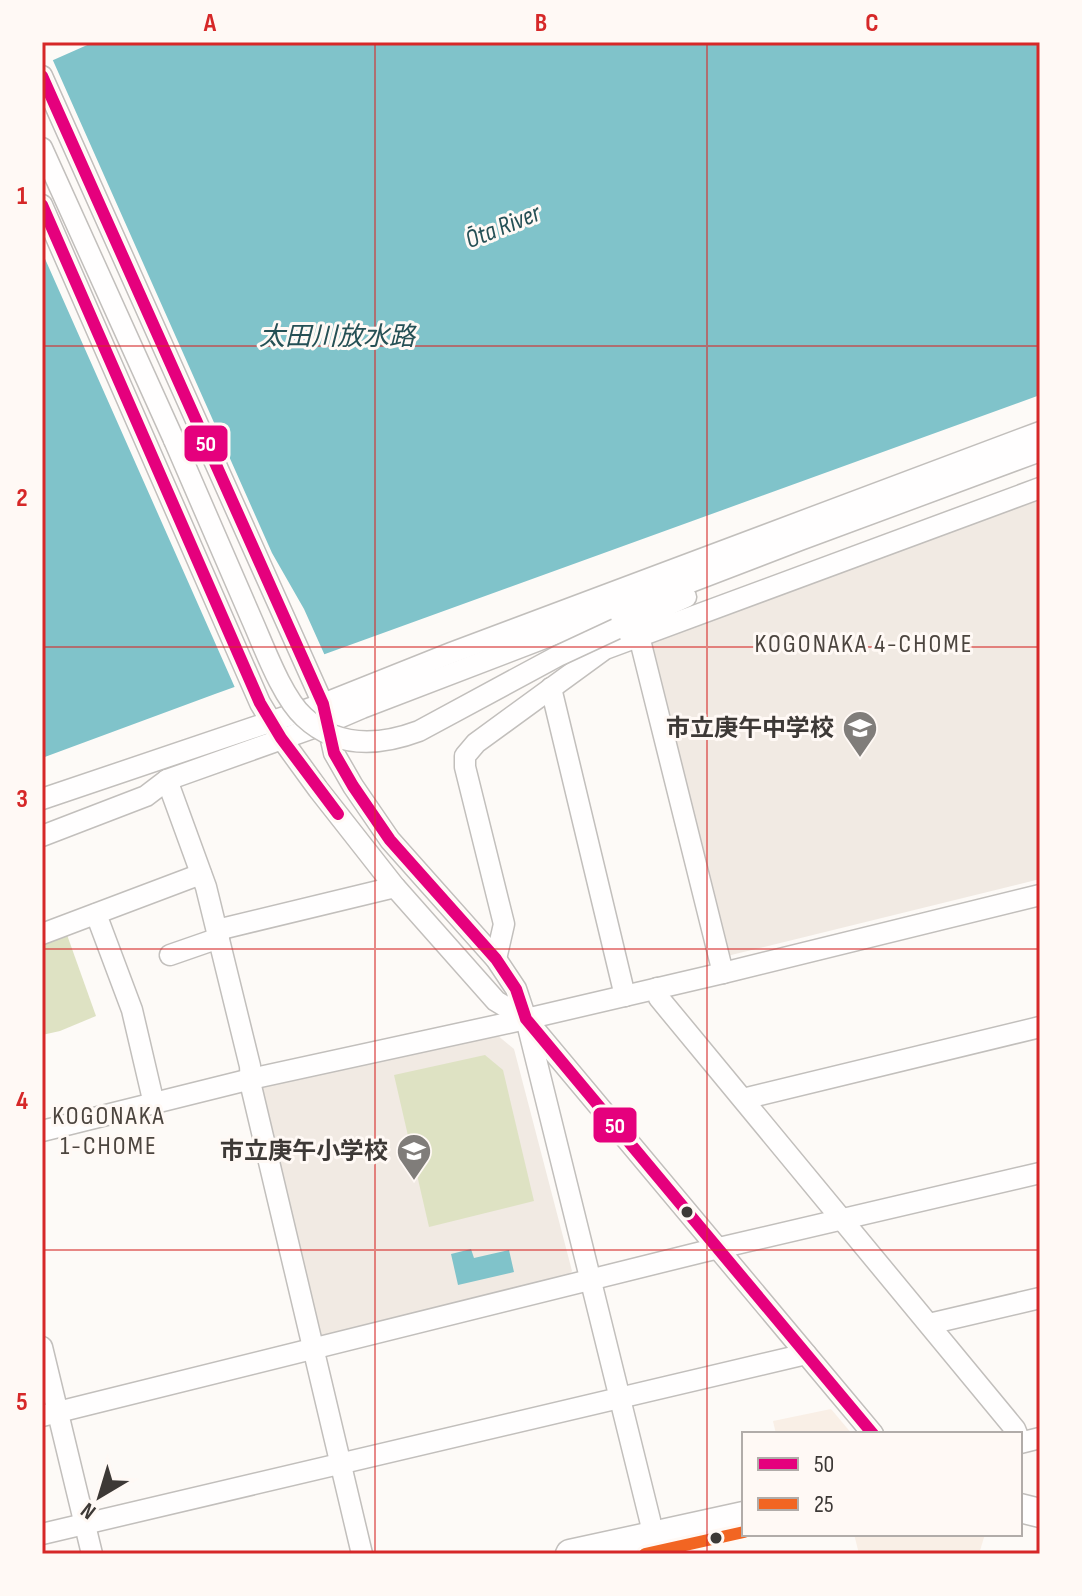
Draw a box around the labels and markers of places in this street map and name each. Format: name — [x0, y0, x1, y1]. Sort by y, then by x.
school or university icon: 市立庚午中学校 — [841, 709, 879, 759]
place label: 市立庚午中学校 — [666, 714, 834, 743]
school or university icon: 市立庚午小学校 — [395, 1132, 433, 1182]
place label: 市立庚午小学校 — [220, 1137, 388, 1166]
unlabelled marker — [679, 1204, 695, 1220]
unlabelled marker — [708, 1530, 724, 1546]

